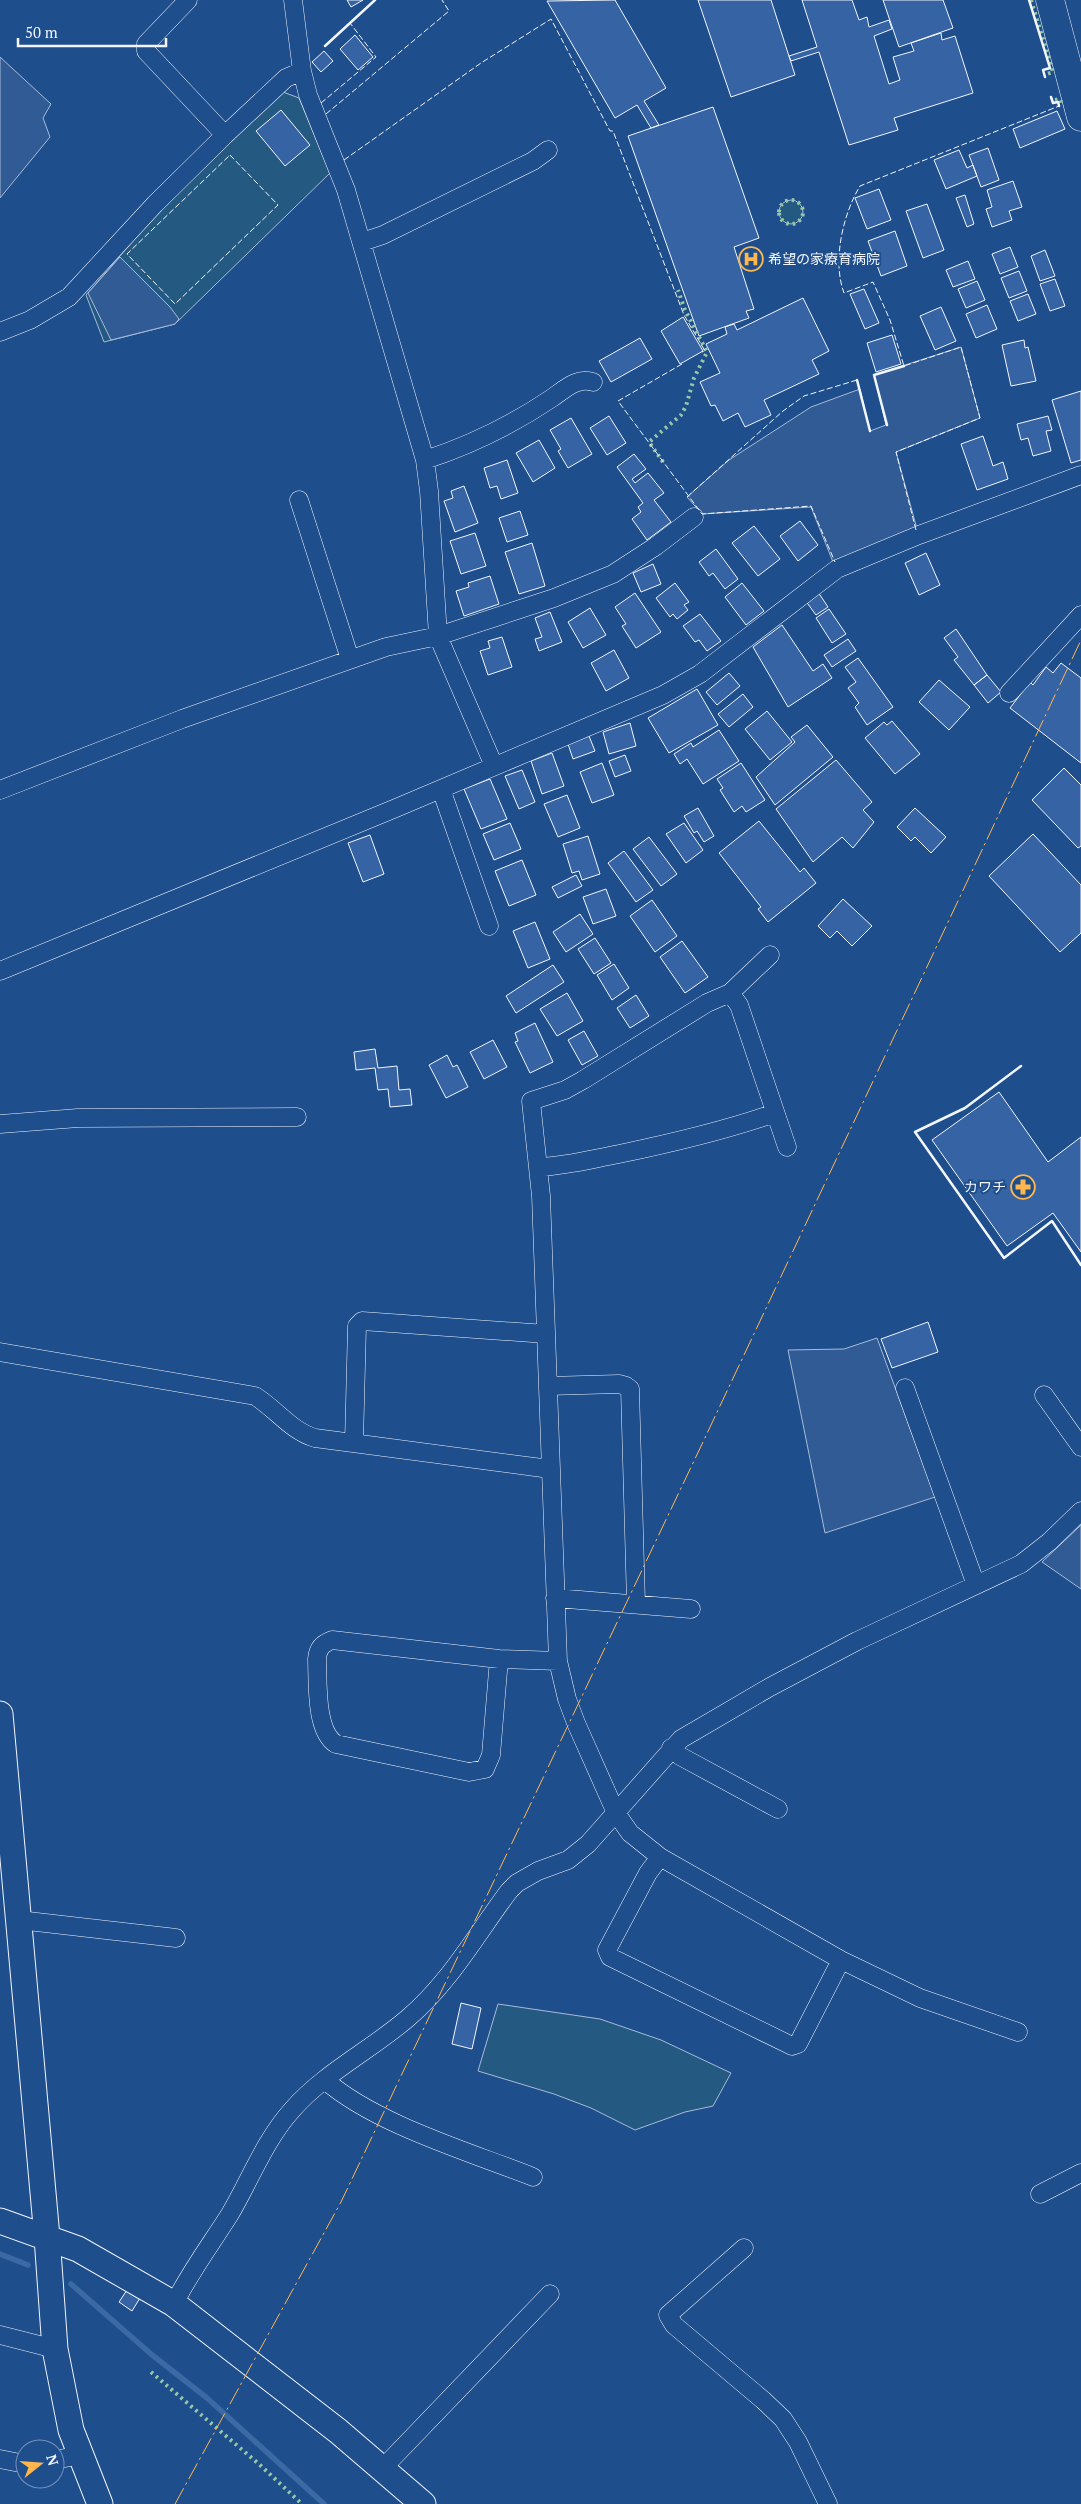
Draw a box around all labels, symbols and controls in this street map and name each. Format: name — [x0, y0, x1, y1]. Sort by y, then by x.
scale bar — [18, 15, 165, 47]
text: 50 m — [25, 22, 58, 42]
hospital icon: 希望の家療育病院 — [738, 246, 764, 272]
place label: 希望の家療育病院 — [768, 249, 880, 268]
pharmacy icon: カワチ — [1010, 1174, 1036, 1200]
place label: カワチ — [964, 1177, 1006, 1196]
north arrow — [15, 2439, 65, 2489]
text: N — [42, 2452, 64, 2468]

